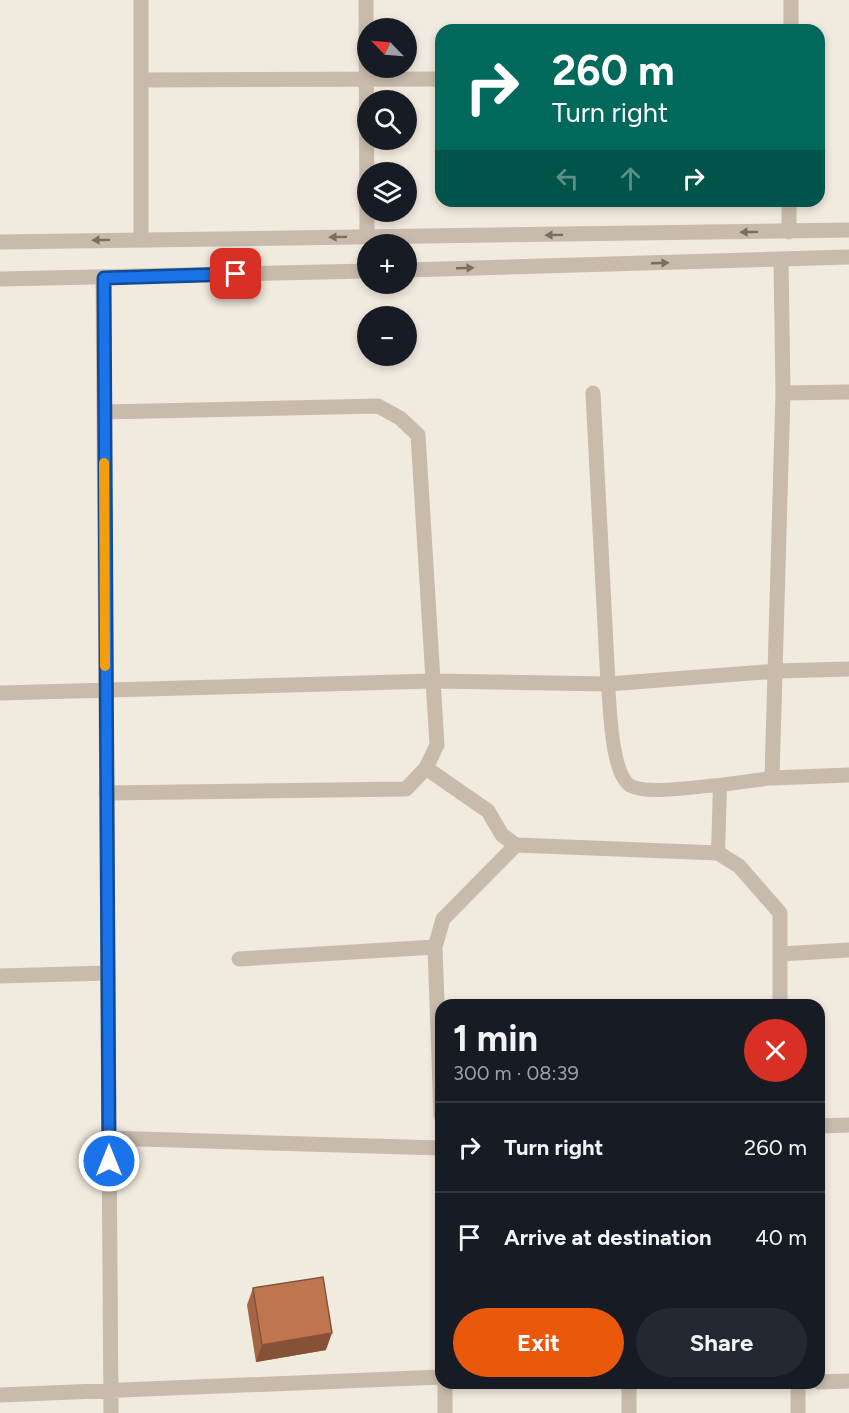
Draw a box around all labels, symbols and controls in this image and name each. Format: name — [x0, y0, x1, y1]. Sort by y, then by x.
north arrow — [357, 18, 417, 78]
map controls — [357, 18, 417, 366]
text: 260 m — [552, 45, 675, 96]
icon: right — [453, 48, 531, 126]
button: search — [357, 90, 417, 150]
text: Turn right — [552, 96, 668, 129]
button: layers — [357, 162, 417, 222]
icon: left — [551, 162, 584, 195]
icon: ahead — [614, 162, 647, 195]
icon: right — [677, 162, 710, 195]
one-way arrow — [739, 227, 758, 237]
one-way arrow — [544, 230, 563, 239]
one-way arrow — [328, 232, 347, 242]
button: + — [357, 234, 417, 294]
one-way arrow — [91, 235, 110, 245]
pin — [210, 248, 261, 299]
icon: arrive — [219, 257, 252, 290]
one-way arrow — [650, 258, 669, 268]
one-way arrow — [455, 263, 474, 273]
button: − — [357, 306, 417, 366]
text: 1 min — [453, 1017, 538, 1060]
button: close — [744, 1019, 807, 1082]
text: 300 m · 08:39 — [453, 1061, 579, 1085]
position arrow — [77, 1129, 141, 1193]
icon: right — [453, 1131, 486, 1164]
text: Turn right — [504, 1134, 603, 1161]
text: 260 m — [744, 1134, 807, 1161]
icon: arrive — [453, 1221, 486, 1254]
text: Arrive at destination — [504, 1224, 712, 1251]
text: 40 m — [755, 1224, 807, 1251]
button: Exit — [453, 1308, 624, 1377]
button: Share — [636, 1308, 807, 1377]

